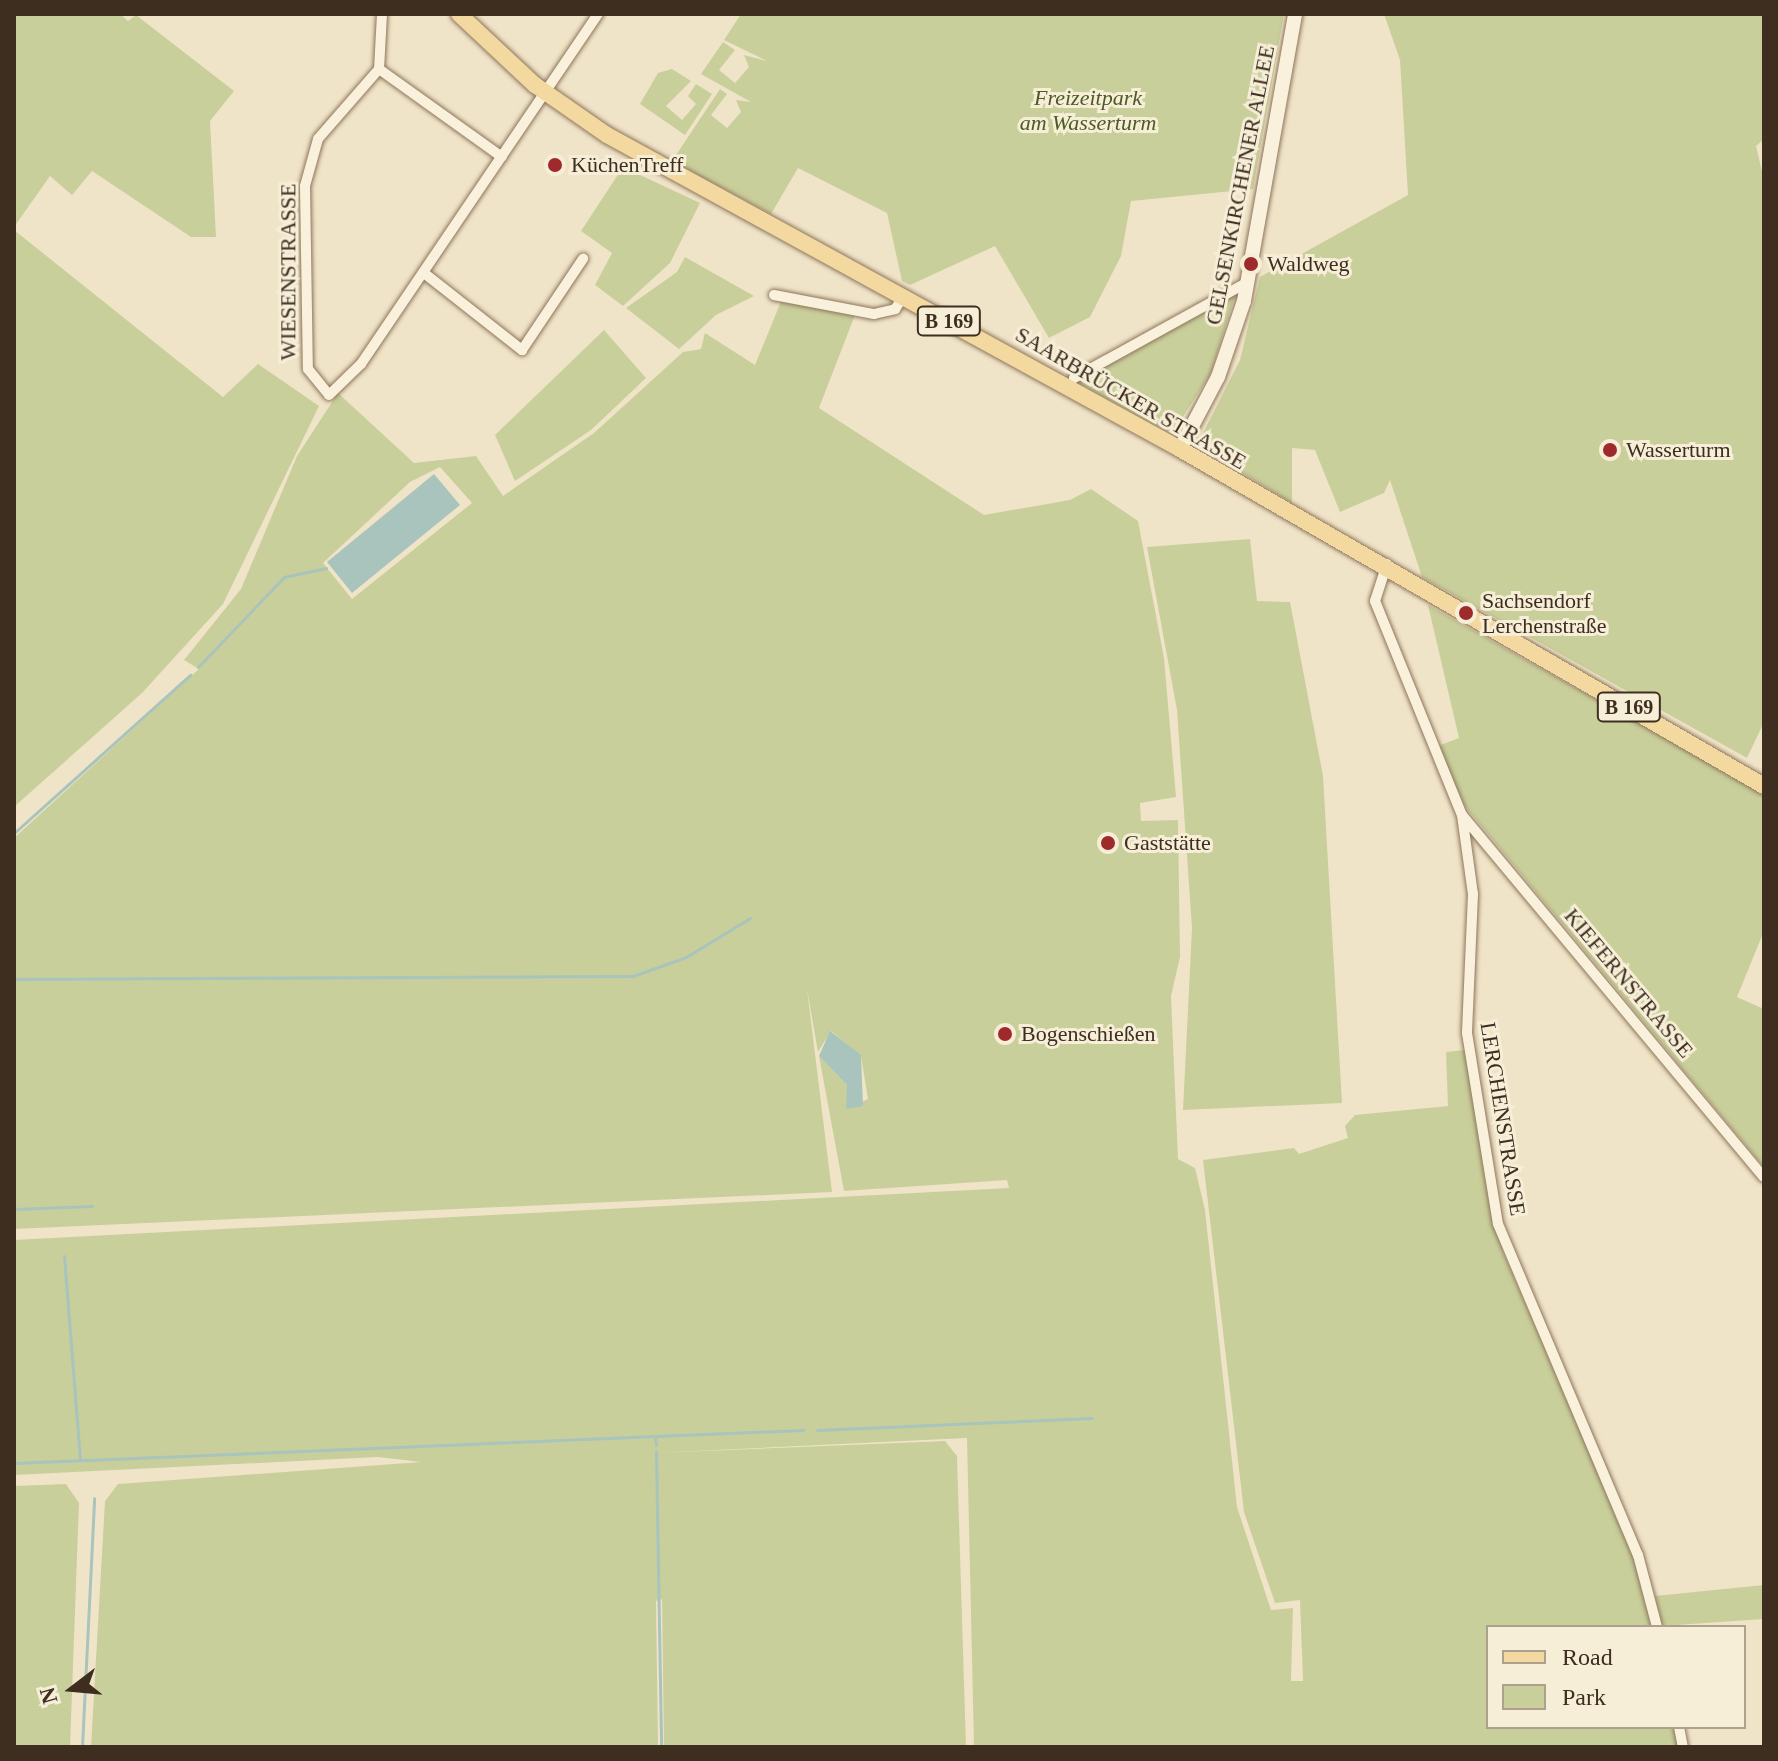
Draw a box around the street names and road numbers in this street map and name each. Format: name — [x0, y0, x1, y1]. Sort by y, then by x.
street label: GELSENKIRCHENER ALLEE — [1200, 42, 1280, 328]
street label: WIESENSTRASSE — [275, 183, 301, 361]
road number: B 169 — [915, 305, 983, 337]
street label: SAARBRÜCKER STRASSE — [1011, 321, 1251, 475]
road number: B 169 — [1595, 691, 1663, 723]
street label: KIEFERNSTRASSE — [1559, 903, 1699, 1063]
street label: LERCHENSTRASSE — [1475, 1020, 1531, 1218]

